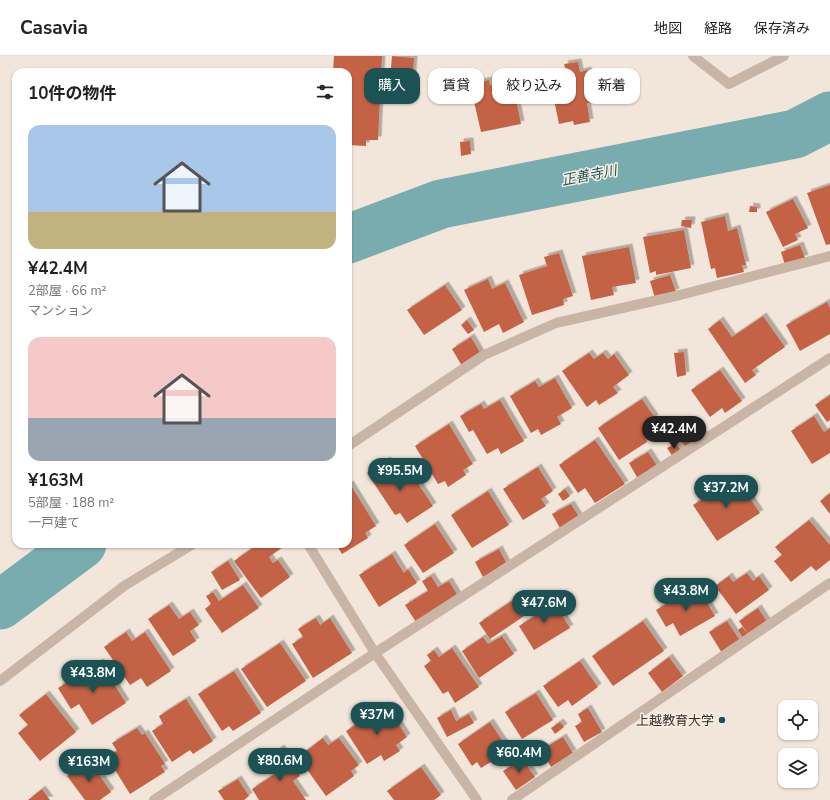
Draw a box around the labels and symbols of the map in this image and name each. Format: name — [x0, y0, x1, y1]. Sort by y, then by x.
water label: 正善寺川 — [560, 160, 620, 190]
pin: ¥42.4M — [641, 416, 707, 450]
pin: ¥95.5M — [367, 458, 433, 492]
pin: ¥37.2M — [693, 475, 759, 509]
pin: ¥43.8M — [653, 578, 719, 612]
pin: ¥47.6M — [511, 590, 577, 624]
pin: ¥43.8M — [60, 660, 126, 694]
pin: ¥37M — [353, 702, 401, 736]
place label: 上越教育大学 — [636, 712, 714, 730]
marker: 上越教育大学 — [717, 715, 727, 725]
pin: ¥60.4M — [486, 740, 552, 774]
pin: ¥80.6M — [247, 748, 313, 782]
pin: ¥163M — [61, 749, 117, 783]

